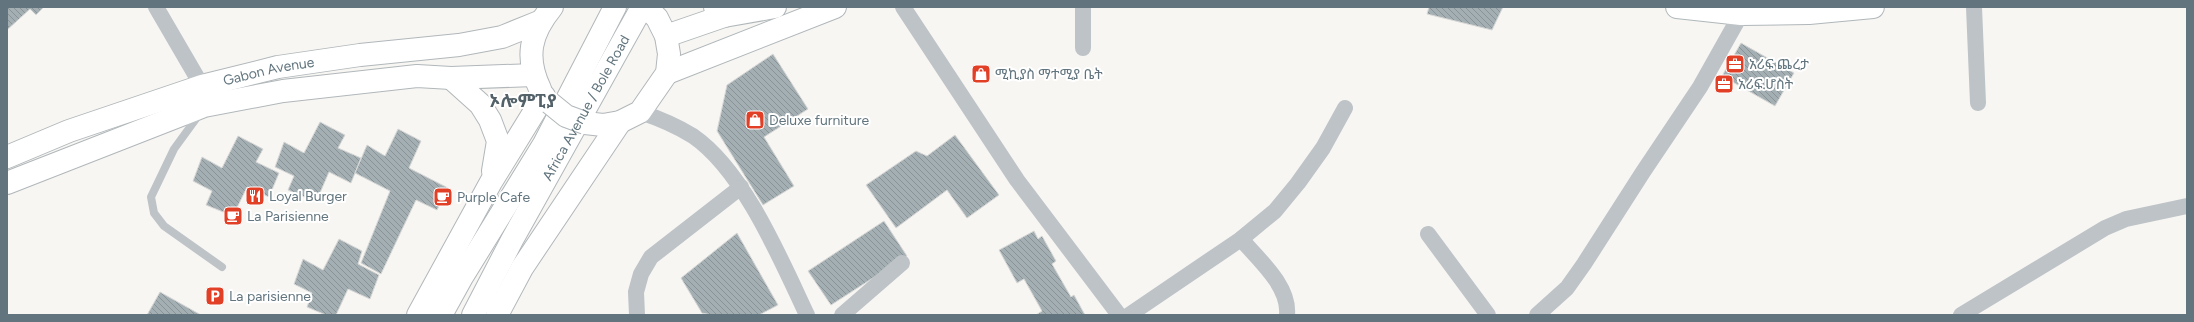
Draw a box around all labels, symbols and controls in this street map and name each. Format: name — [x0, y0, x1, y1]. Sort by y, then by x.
street label: Africa Avenue / Bole Road — [539, 32, 634, 184]
office icon: አሪፍ ጨረታ — [1724, 53, 1746, 75]
street label: Gabon Avenue — [221, 54, 316, 89]
place label: አሪፍ ጨረታ — [1749, 56, 1809, 73]
shop icon: ሚኪያስ ማተሚያ ቤት — [970, 63, 992, 85]
place label: ሚኪያስ ማተሚያ ቤት — [995, 66, 1103, 83]
office icon: አሪፍ.ሆስት — [1713, 73, 1735, 95]
place label: አሪፍ.ሆስት — [1738, 76, 1794, 93]
district label: ኦሎምፒያ — [490, 90, 557, 112]
shop icon: Deluxe furniture — [744, 109, 766, 131]
place label: Deluxe furniture — [769, 112, 869, 129]
restaurant icon: Loyal Burger — [244, 185, 266, 207]
cafe icon: Purple Cafe — [432, 186, 454, 208]
place label: Loyal Burger — [269, 188, 347, 205]
place label: Purple Cafe — [457, 189, 530, 206]
cafe icon: La Parisienne — [222, 205, 244, 227]
place label: La Parisienne — [247, 208, 329, 225]
parking icon: La parisienne — [204, 285, 226, 307]
place label: La parisienne — [229, 288, 311, 305]

